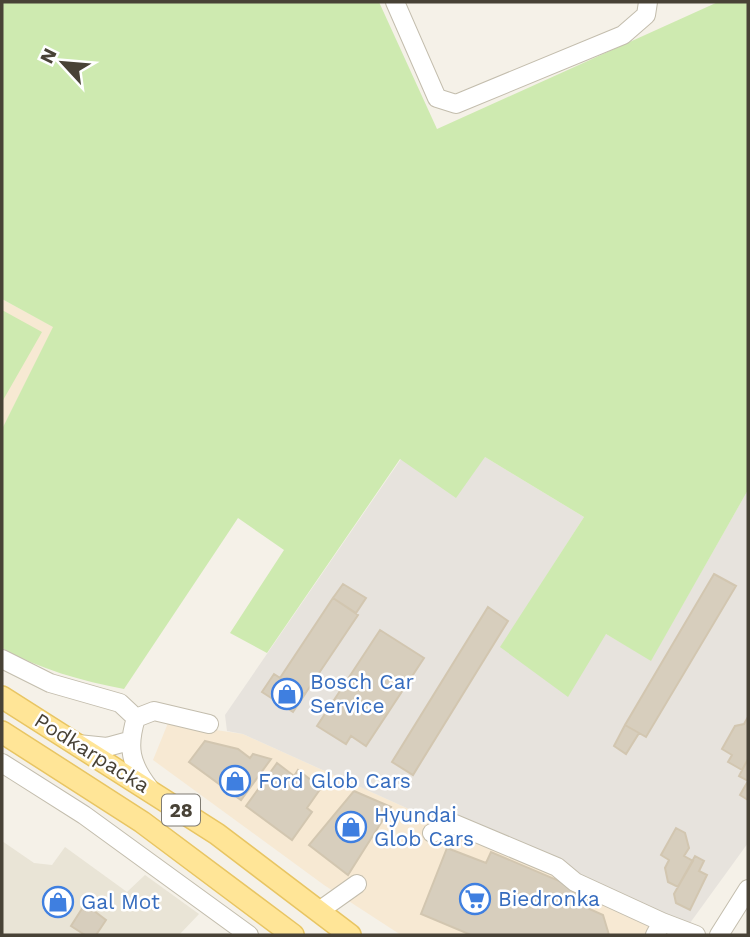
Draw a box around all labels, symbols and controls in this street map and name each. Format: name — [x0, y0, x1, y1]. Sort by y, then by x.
north arrow — [28, 28, 98, 98]
text: N — [35, 44, 62, 67]
place label: Bosch Car Service — [310, 669, 415, 718]
shop icon: Bosch Car Service — [270, 677, 304, 711]
street label: Podkarpacka — [30, 707, 155, 798]
shop icon: Ford Glob Cars — [218, 764, 252, 798]
place label: Ford Glob Cars — [258, 768, 411, 793]
road number: 28 — [162, 794, 200, 825]
place label: Hyundai Glob Cars — [374, 802, 474, 851]
shop icon: Hyundai Glob Cars — [334, 810, 368, 844]
supermarket icon: Biedronka — [458, 882, 492, 916]
shop icon: Gal Mot — [41, 885, 75, 919]
place label: Biedronka — [498, 886, 600, 911]
place label: Gal Mot — [81, 889, 160, 914]

